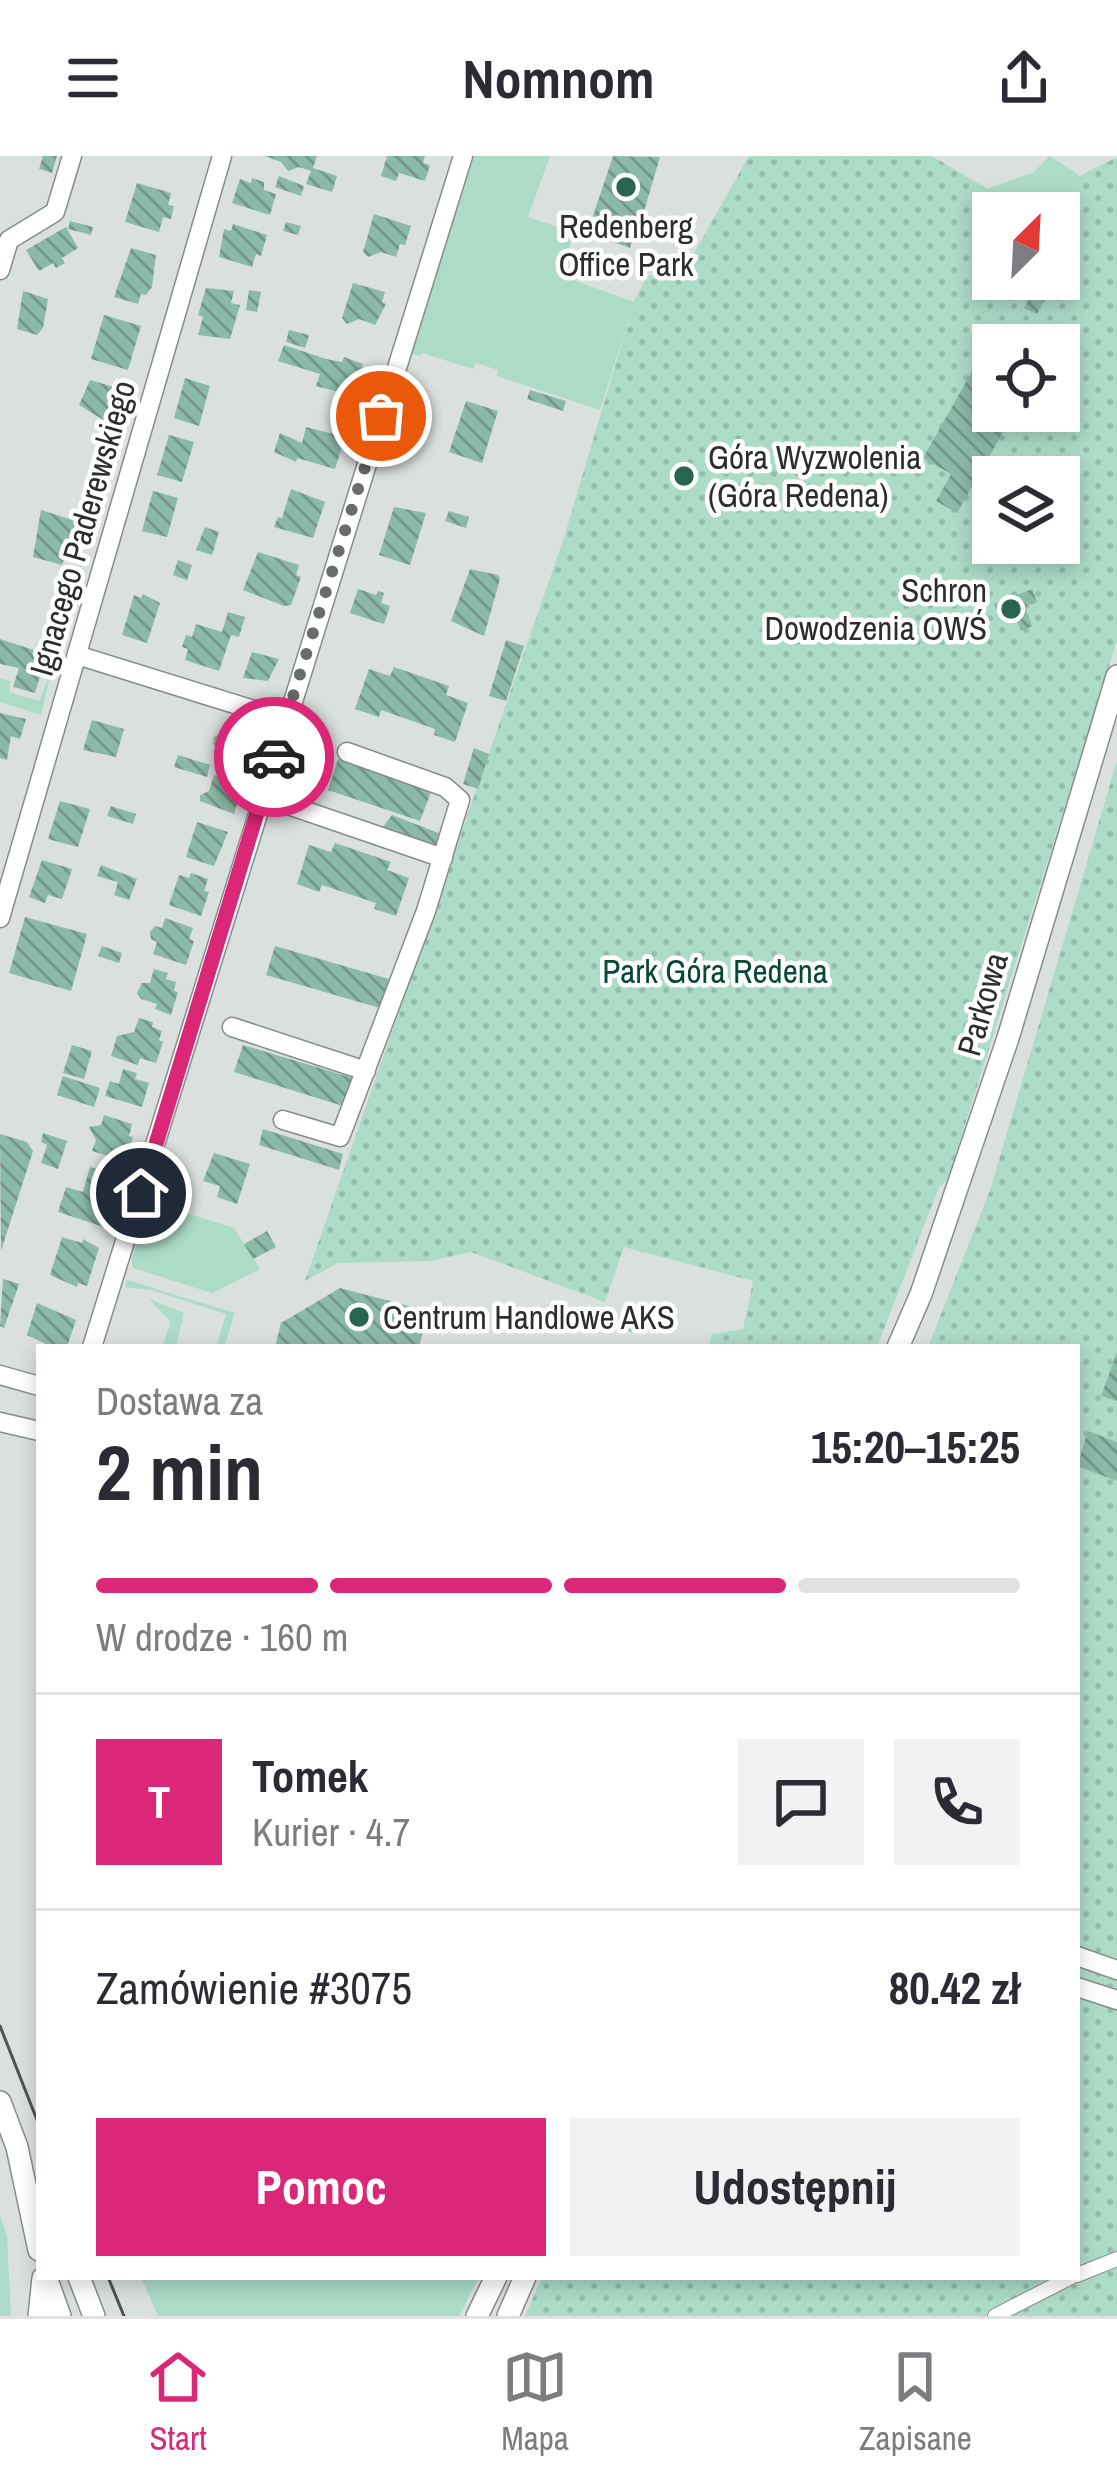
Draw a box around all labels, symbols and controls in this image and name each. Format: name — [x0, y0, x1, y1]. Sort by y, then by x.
text: Nomnom — [463, 42, 654, 115]
icon: menu — [60, 45, 126, 111]
icon: share — [991, 45, 1057, 111]
marker: Redenberg Office Park — [613, 174, 639, 200]
north arrow — [972, 192, 1080, 300]
map controls — [972, 192, 1080, 564]
place label: Redenberg Office Park — [559, 204, 694, 286]
button: locate — [972, 324, 1080, 432]
pin — [330, 365, 432, 467]
street label: Ignacego Paderewskiego — [19, 375, 145, 681]
icon: bag — [348, 383, 414, 449]
place label: Góra Wyzwolenia (Góra Redena) — [708, 435, 921, 517]
button: layers — [972, 456, 1080, 564]
marker: Góra Wyzwolenia (Góra Redena) — [671, 463, 697, 489]
place label: Schron Dowodzenia OWŚ — [764, 568, 987, 650]
marker: Schron Dowodzenia OWŚ — [998, 596, 1024, 622]
courier — [214, 697, 334, 817]
icon: car — [241, 724, 307, 790]
street label: Parkowa — [946, 947, 1018, 1061]
park label: Park Góra Redena — [602, 949, 828, 993]
pin — [90, 1142, 192, 1244]
icon: home — [108, 1160, 174, 1226]
place label: Centrum Handlowe AKS — [383, 1295, 675, 1339]
marker: Centrum Handlowe AKS — [346, 1304, 372, 1330]
text: Dostawa za — [96, 1375, 263, 1427]
text: 15:20–15:25 — [811, 1416, 1020, 1477]
text: 2 min — [96, 1419, 263, 1524]
text: W drodze · 160 m — [96, 1611, 348, 1663]
button: chat — [738, 1739, 864, 1865]
button: phone — [894, 1739, 1020, 1865]
text: Tomek — [252, 1745, 368, 1806]
text: T — [148, 1771, 170, 1832]
text: Kurier · 4.7 — [252, 1806, 410, 1858]
text: Zamówienie #3075 — [96, 1957, 412, 2018]
text: 80.42 zł — [889, 1957, 1020, 2018]
button: Pomoc — [96, 2118, 546, 2256]
button: Udostępnij — [570, 2118, 1020, 2256]
tab: Start — [145, 2344, 211, 2460]
tab: Mapa — [501, 2344, 569, 2460]
tab: Zapisane — [859, 2344, 972, 2460]

